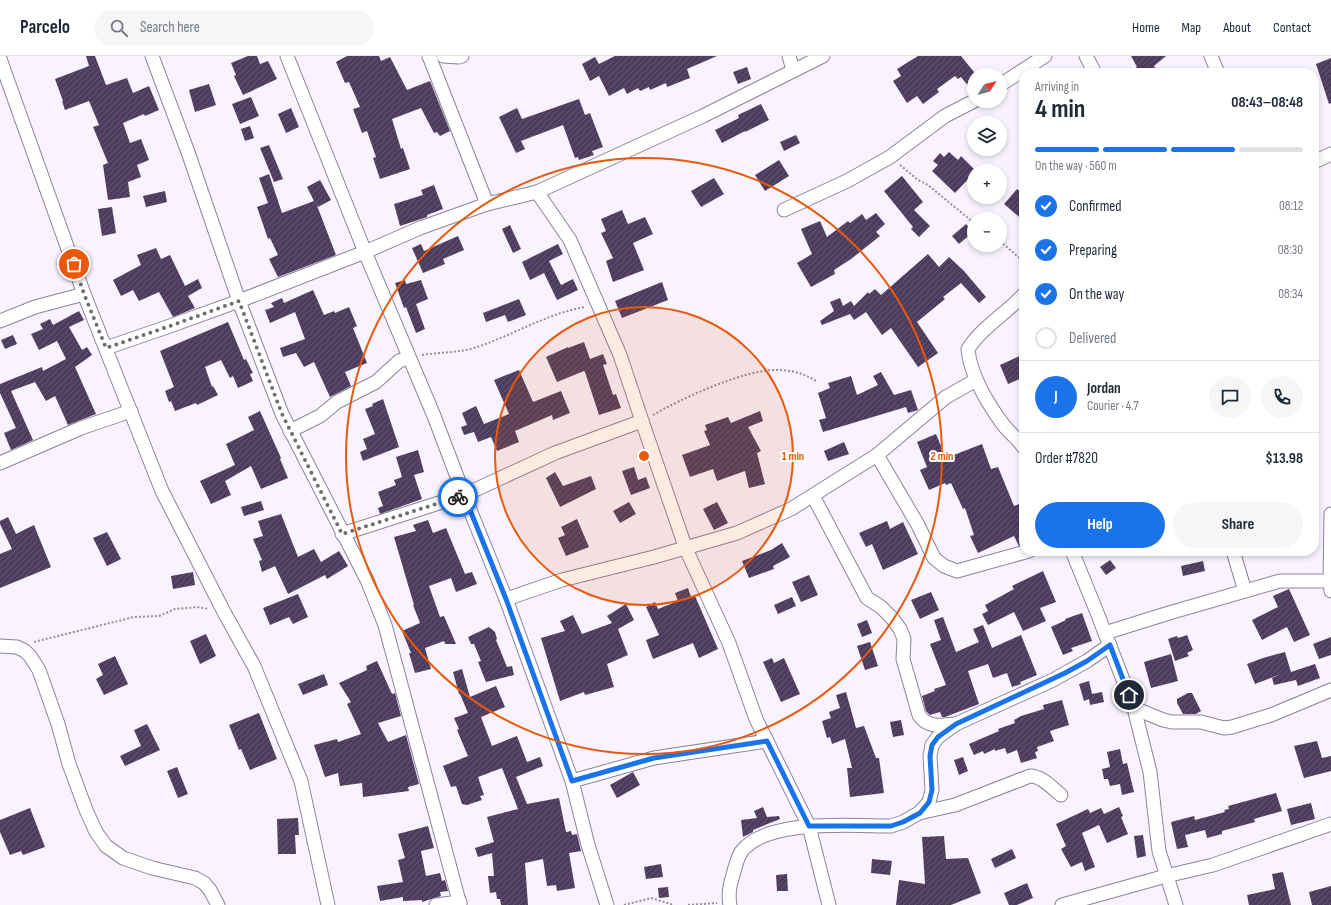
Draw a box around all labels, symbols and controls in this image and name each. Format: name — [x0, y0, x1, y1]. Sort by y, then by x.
search box — [94, 10, 374, 46]
text: Parcelo — [20, 16, 70, 39]
icon: search — [108, 17, 130, 39]
text: Search here — [140, 18, 200, 37]
text: Home — [1132, 19, 1160, 36]
text: Map — [1182, 19, 1201, 36]
text: About — [1223, 19, 1251, 36]
text: Contact — [1273, 19, 1311, 36]
north arrow — [967, 68, 1007, 108]
map controls — [967, 68, 1007, 252]
text: Arriving in — [1035, 79, 1079, 95]
text: 08:43–08:48 — [1231, 93, 1303, 112]
text: 4 min — [1035, 94, 1085, 125]
button: layers — [967, 116, 1007, 156]
text: On the way · 560 m — [1035, 158, 1117, 174]
button: + — [967, 164, 1007, 204]
icon: check — [1035, 195, 1057, 217]
text: Confirmed — [1069, 197, 1122, 216]
text: 08:12 — [1279, 198, 1303, 214]
button: − — [967, 212, 1007, 252]
icon: check — [1035, 239, 1057, 261]
text: Preparing — [1069, 241, 1117, 260]
text: 08:30 — [1278, 242, 1303, 258]
pin — [57, 247, 91, 281]
icon: bag — [63, 253, 85, 275]
icon: check — [1035, 283, 1057, 305]
text: On the way — [1069, 285, 1124, 304]
text: 08:34 — [1278, 286, 1303, 302]
text: Delivered — [1069, 329, 1116, 348]
button: chat — [1209, 376, 1251, 418]
button: phone — [1261, 376, 1303, 418]
text: Jordan — [1087, 379, 1121, 398]
text: J — [1054, 387, 1058, 406]
text: Courier · 4.7 — [1087, 398, 1139, 414]
centre of rings — [637, 449, 651, 463]
text: 1 min — [782, 449, 804, 464]
text: 2 min — [931, 449, 953, 464]
text: Order #7820 — [1035, 449, 1098, 468]
text: $13.98 — [1265, 449, 1303, 468]
courier — [438, 477, 478, 517]
icon: bike — [447, 486, 469, 508]
button: Help — [1035, 502, 1165, 548]
button: Share — [1173, 502, 1303, 548]
pin — [1112, 678, 1146, 712]
icon: home — [1118, 684, 1140, 706]

